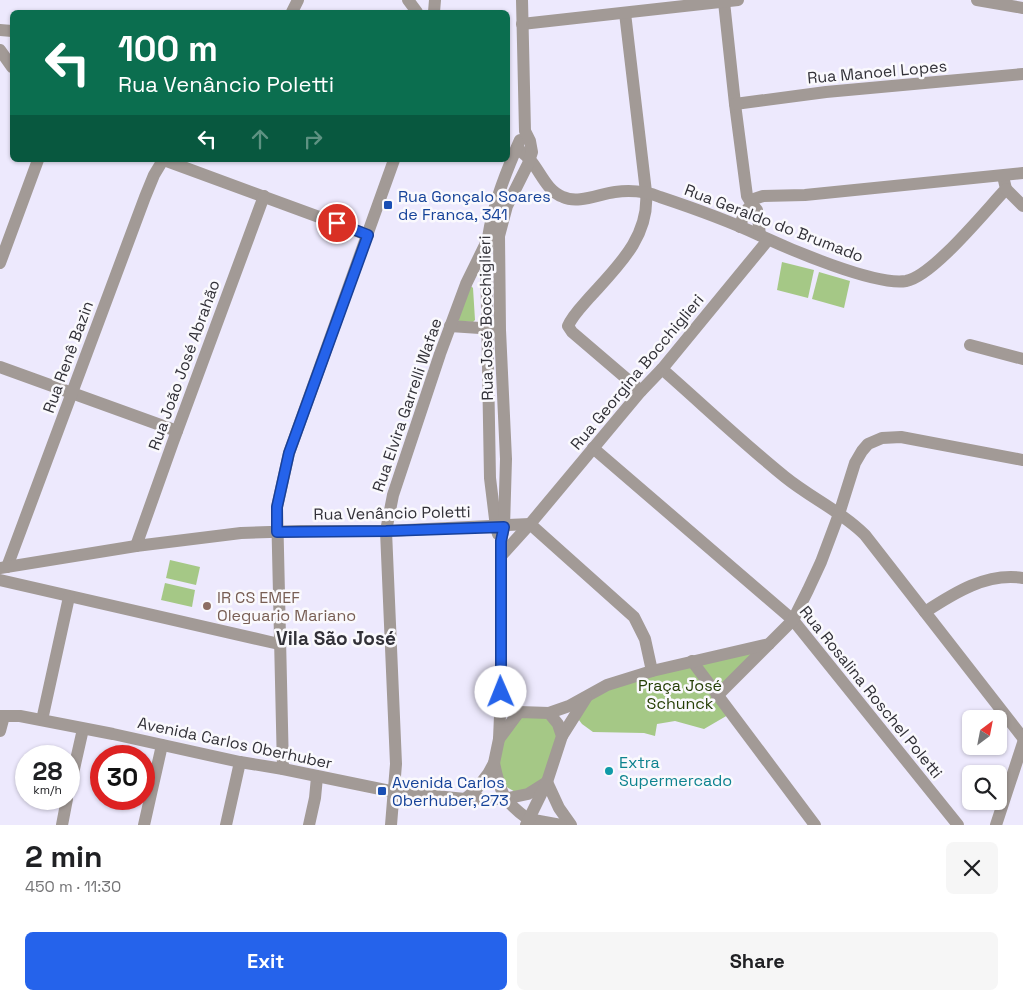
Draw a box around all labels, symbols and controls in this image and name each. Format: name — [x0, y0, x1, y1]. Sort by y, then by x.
text: 100 m — [118, 27, 218, 71]
icon: left — [35, 30, 100, 95]
street label: Rua Manoel Lopes — [806, 55, 948, 89]
text: Rua Venâncio Poletti — [118, 70, 334, 98]
icon: left — [193, 125, 221, 153]
icon: ahead — [246, 125, 274, 153]
icon: right — [299, 125, 327, 153]
street label: Rua Geraldo do Brumado — [682, 179, 866, 267]
place label: Rua Gonçalo Soares de Franca, 341 — [398, 186, 551, 225]
marker: Rua Gonçalo Soares de Franca, 341 — [382, 199, 394, 211]
pin — [316, 202, 358, 244]
icon: arrive — [323, 209, 351, 237]
street label: Rua José Bocchiglieri — [474, 235, 498, 401]
street label: Rua João José Abrahão — [143, 277, 225, 453]
street label: Rua Georgina Bocchiglieri — [566, 290, 708, 454]
street label: Rua Renê Bazin — [38, 298, 98, 416]
street label: Rua Elvira Garrelli Wafae — [367, 315, 447, 495]
street label: Rua Venâncio Poletti — [313, 501, 471, 525]
place label: IR CS EMEF Oleguario Mariano — [217, 587, 356, 626]
marker: IR CS EMEF Oleguario Mariano — [201, 600, 213, 612]
street label: Rua Rosalina Roschel Poletti — [795, 601, 947, 783]
district label: Vila São José — [276, 626, 396, 651]
position arrow — [474, 665, 526, 717]
park label: Praça José Schunck — [638, 675, 722, 714]
north arrow — [962, 710, 1008, 755]
map controls — [962, 710, 1007, 810]
street label: Avenida Carlos Oberhuber — [136, 712, 334, 774]
speed limit sign: 30 — [90, 745, 155, 810]
place label: Extra Supermercado — [619, 752, 732, 791]
text: 28 — [33, 755, 62, 787]
marker: Extra Supermercado — [603, 765, 615, 777]
button: search — [962, 765, 1007, 810]
place label: Avenida Carlos Oberhuber, 273 — [392, 772, 509, 811]
text: km/h — [33, 782, 62, 798]
marker: Avenida Carlos Oberhuber, 273 — [376, 785, 388, 797]
text: 2 min — [25, 837, 103, 876]
button: close — [946, 842, 998, 894]
text: 450 m · 11:30 — [25, 876, 121, 897]
button: Exit — [25, 932, 507, 990]
button: Share — [517, 932, 998, 990]

